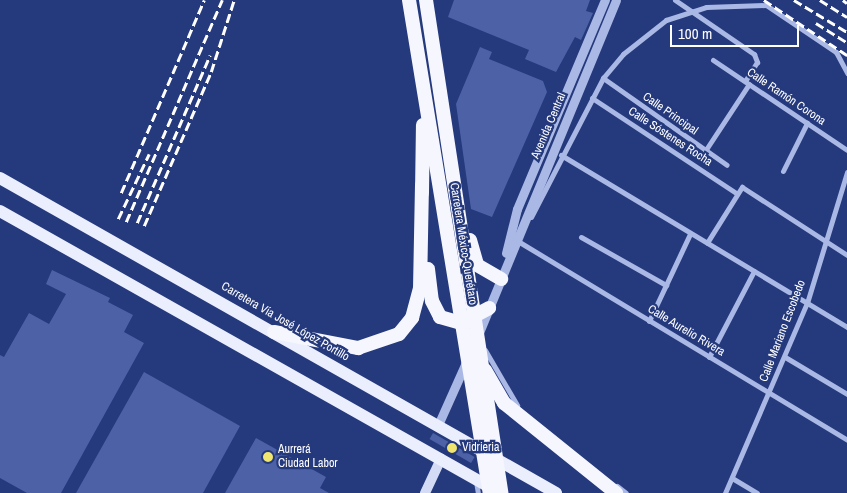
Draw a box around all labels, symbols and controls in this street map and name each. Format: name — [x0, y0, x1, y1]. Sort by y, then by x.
scale bar — [672, 15, 801, 47]
text: 100 m — [678, 23, 712, 44]
street label: Calle Ramón Corona — [744, 65, 828, 129]
street label: Calle Principal — [640, 90, 700, 138]
street label: Avenida Central — [529, 91, 569, 161]
street label: Calle Sóstenes Rocha — [625, 104, 715, 170]
street label: Carretera México-Querétaro — [446, 182, 480, 306]
street label: Calle Mariano Escobedo — [757, 278, 809, 384]
street label: Carretera Vía José López Portillo — [218, 279, 352, 365]
street label: Calle Aurelio Rivera — [645, 302, 727, 360]
place label: Vidrieria — [462, 441, 500, 455]
marker: Vidrieria — [446, 442, 458, 454]
place label: Aurrerá Ciudad Labor — [278, 443, 338, 471]
marker: Aurrerá Ciudad Labor — [262, 451, 274, 463]

